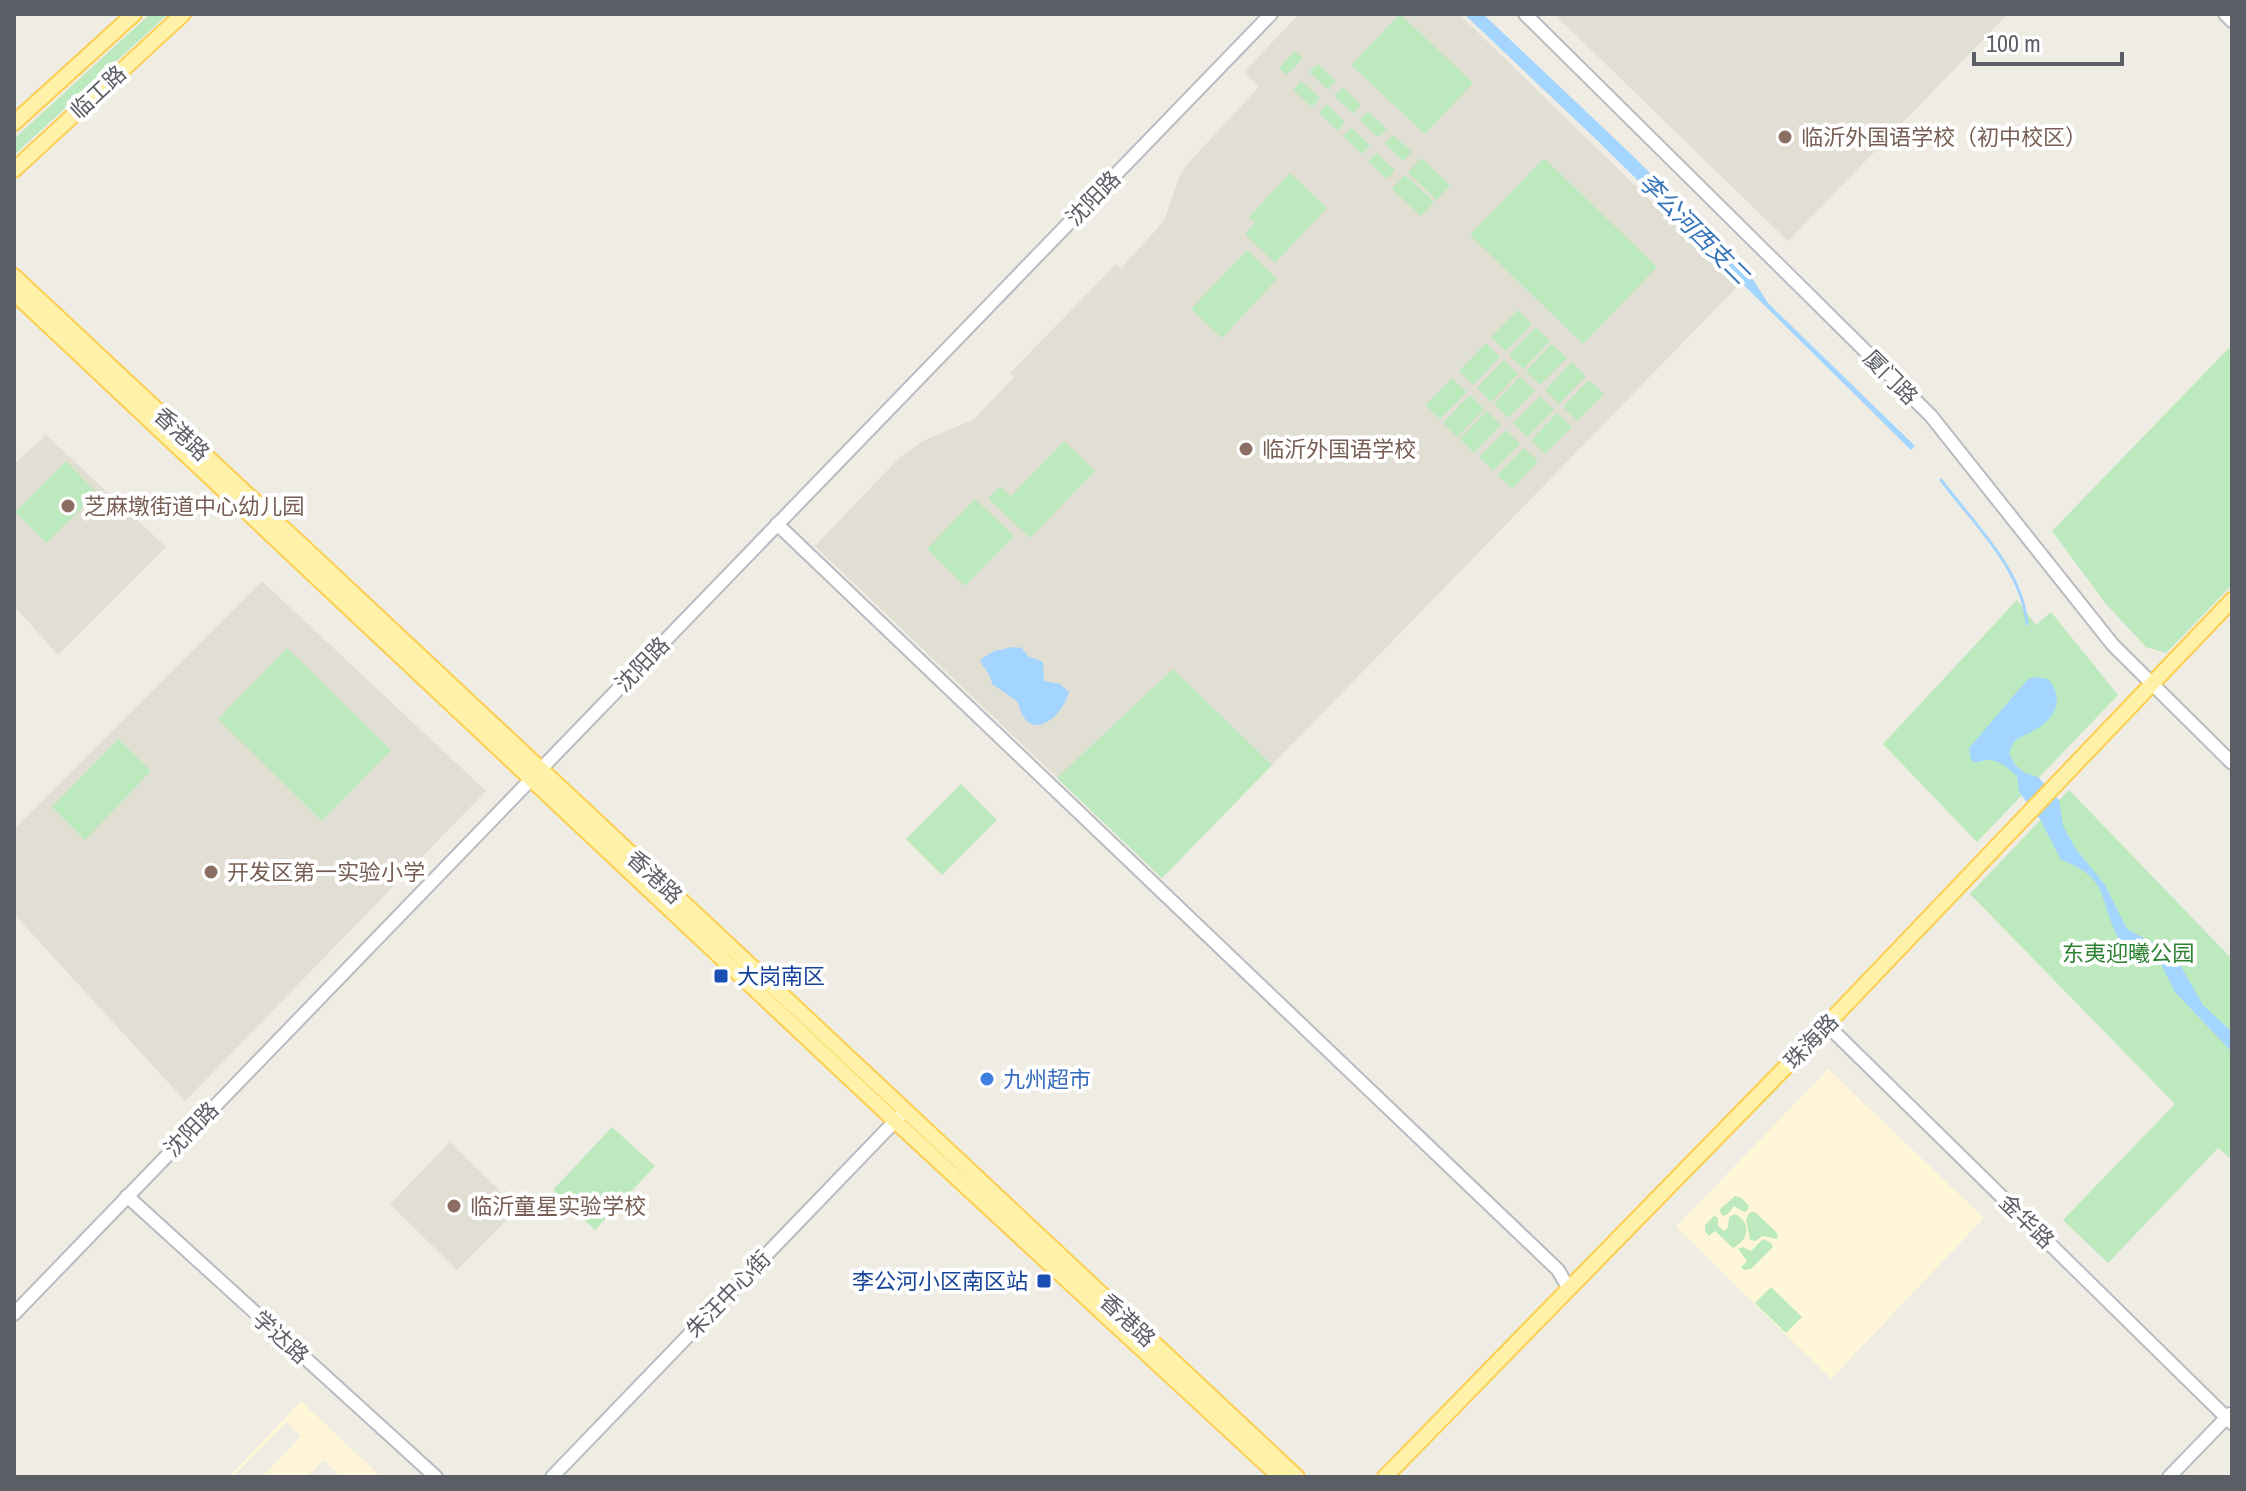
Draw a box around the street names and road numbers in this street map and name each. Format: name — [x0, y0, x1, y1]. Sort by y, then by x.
street label: 临工路 — [64, 59, 132, 125]
street label: 沈阳路 — [1059, 164, 1127, 232]
street label: 厦门路 — [1857, 343, 1925, 411]
street label: 香港路 — [148, 401, 216, 467]
street label: 沈阳路 — [608, 630, 676, 698]
street label: 香港路 — [621, 844, 689, 910]
street label: 珠海路 — [1777, 1007, 1845, 1075]
street label: 沈阳路 — [157, 1095, 225, 1163]
street label: 金华路 — [1993, 1187, 2061, 1255]
street label: 朱汪中心街 — [679, 1244, 777, 1344]
street label: 香港路 — [1094, 1287, 1162, 1353]
street label: 学达路 — [246, 1304, 316, 1370]

